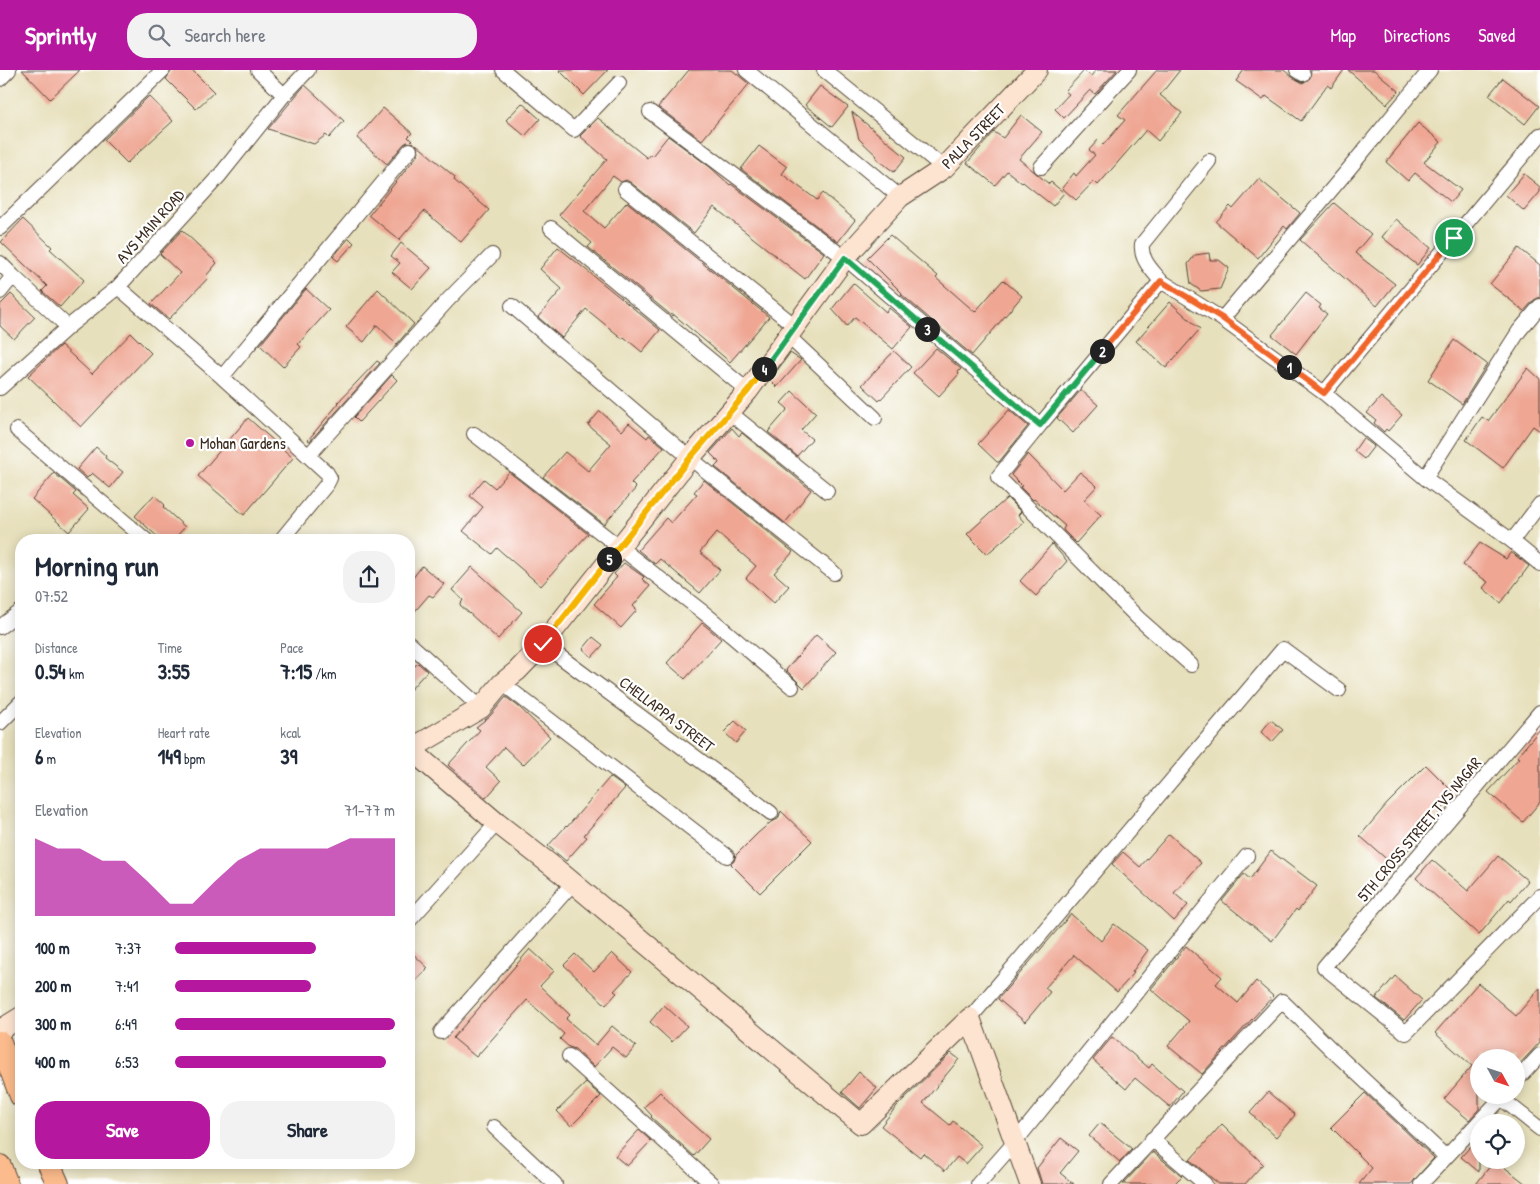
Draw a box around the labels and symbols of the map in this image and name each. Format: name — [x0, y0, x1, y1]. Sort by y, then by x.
street label: PALLA STREET — [936, 98, 1010, 173]
street label: AVS MAIN ROAD — [111, 184, 189, 268]
pin — [1433, 217, 1475, 259]
pin: 3 — [914, 316, 940, 342]
pin: 2 — [1090, 338, 1114, 364]
pin: 1 — [1276, 354, 1302, 380]
pin: 4 — [752, 356, 776, 382]
place label: Mohan Gardens — [200, 432, 286, 454]
marker: Mohan Gardens — [184, 437, 196, 449]
pin: 5 — [596, 546, 622, 572]
pin — [522, 623, 564, 665]
street label: CHELLAPPA STREET — [615, 671, 719, 757]
street label: 5TH CROSS STREET,TVS NAGAR — [1352, 752, 1486, 906]
north arrow — [1470, 1049, 1525, 1104]

